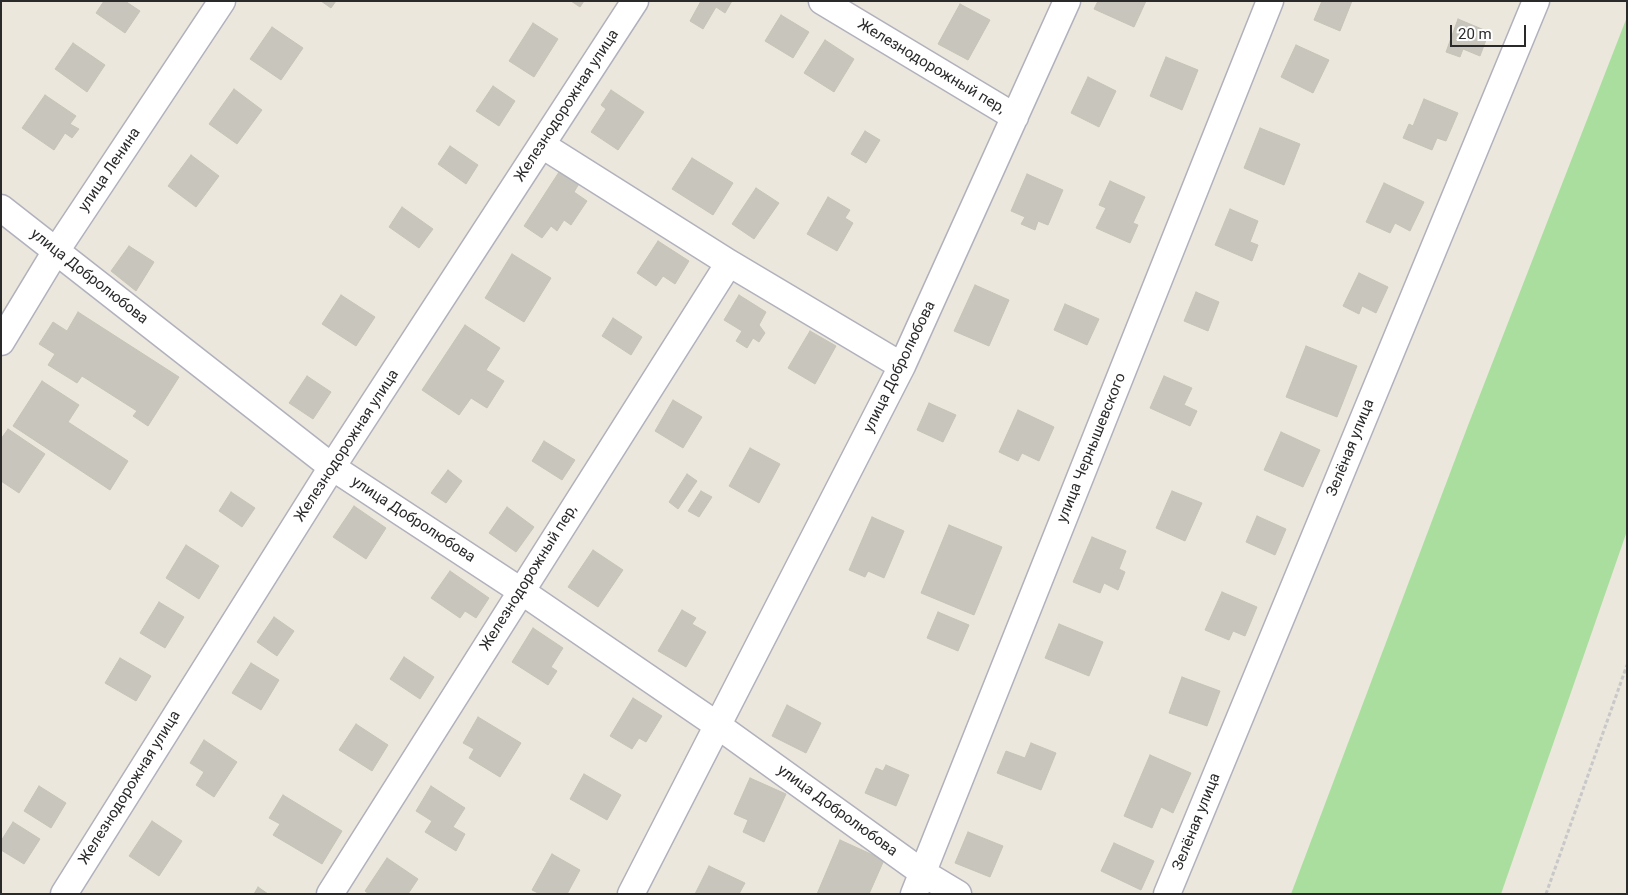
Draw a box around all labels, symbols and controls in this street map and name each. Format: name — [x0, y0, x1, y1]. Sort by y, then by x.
scale bar — [1453, 15, 1529, 47]
street label: Железнодорожный пер, — [854, 16, 1008, 118]
text: 20 m — [1458, 25, 1492, 43]
street label: Железнодорожная улица — [511, 26, 623, 186]
street label: улица Ленина — [75, 125, 145, 215]
street label: улица Добролюбова — [27, 225, 151, 329]
street label: улица Добролюбова — [860, 298, 940, 436]
street label: Железнодорожная улица — [291, 366, 403, 526]
street label: улица Чернышевского — [1054, 371, 1130, 525]
street label: Зелёная улица — [1323, 397, 1379, 499]
street label: улица Добролюбова — [348, 473, 478, 567]
street label: Железнодорожный пер, — [477, 502, 581, 654]
street label: Железнодорожная улица — [75, 708, 185, 868]
street label: улица Добролюбова — [773, 761, 901, 861]
street label: Зелёная улица — [1169, 771, 1225, 873]

